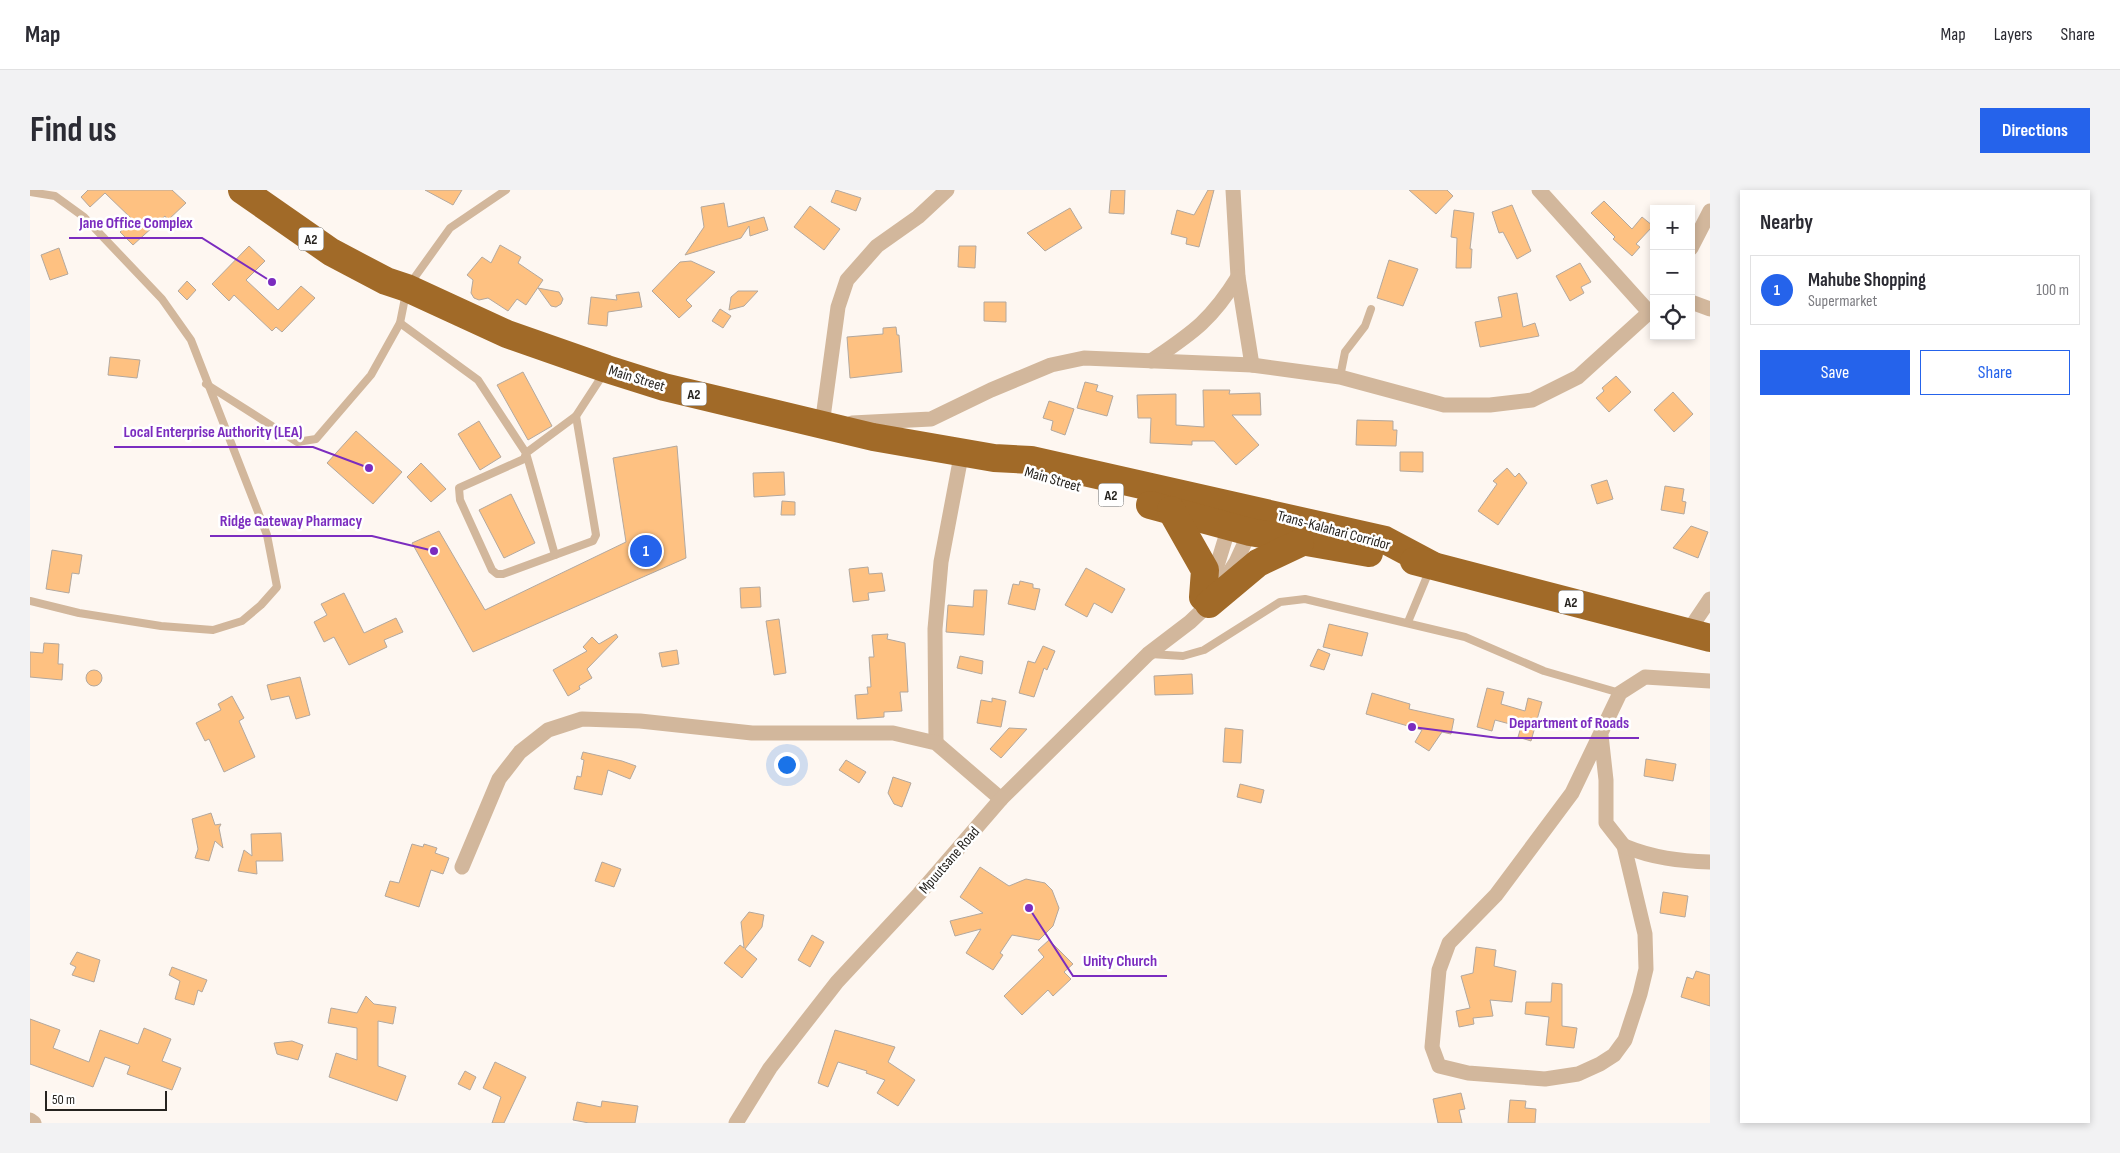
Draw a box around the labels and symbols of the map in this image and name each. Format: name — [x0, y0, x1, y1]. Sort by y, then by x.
callout: Jane Office Complex — [69, 207, 202, 238]
text: Jane Office Complex — [78, 214, 193, 233]
road number: A2 — [298, 228, 324, 251]
street label: Main Street — [606, 361, 668, 396]
road number: A2 — [682, 382, 706, 405]
callout: Local Enterprise Authority (LEA) — [114, 416, 313, 447]
text: Local Enterprise Authority (LEA) — [124, 423, 302, 442]
street label: Main Street — [1022, 462, 1084, 497]
road number: A2 — [1098, 484, 1124, 506]
callout: Ridge Gateway Pharmacy — [210, 505, 372, 536]
street label: Trans-Kalahari Corridor — [1275, 506, 1393, 555]
text: Ridge Gateway Pharmacy — [220, 512, 362, 531]
pin: 1 — [630, 532, 662, 570]
road number: A2 — [1558, 591, 1584, 614]
callout: Department of Roads — [1499, 707, 1639, 738]
text: Department of Roads — [1509, 714, 1629, 733]
your location — [774, 752, 800, 778]
street label: Mpuutsane Road — [915, 823, 984, 898]
callout: Unity Church — [1073, 945, 1167, 976]
text: Unity Church — [1083, 952, 1157, 971]
scale bar — [45, 1088, 168, 1111]

